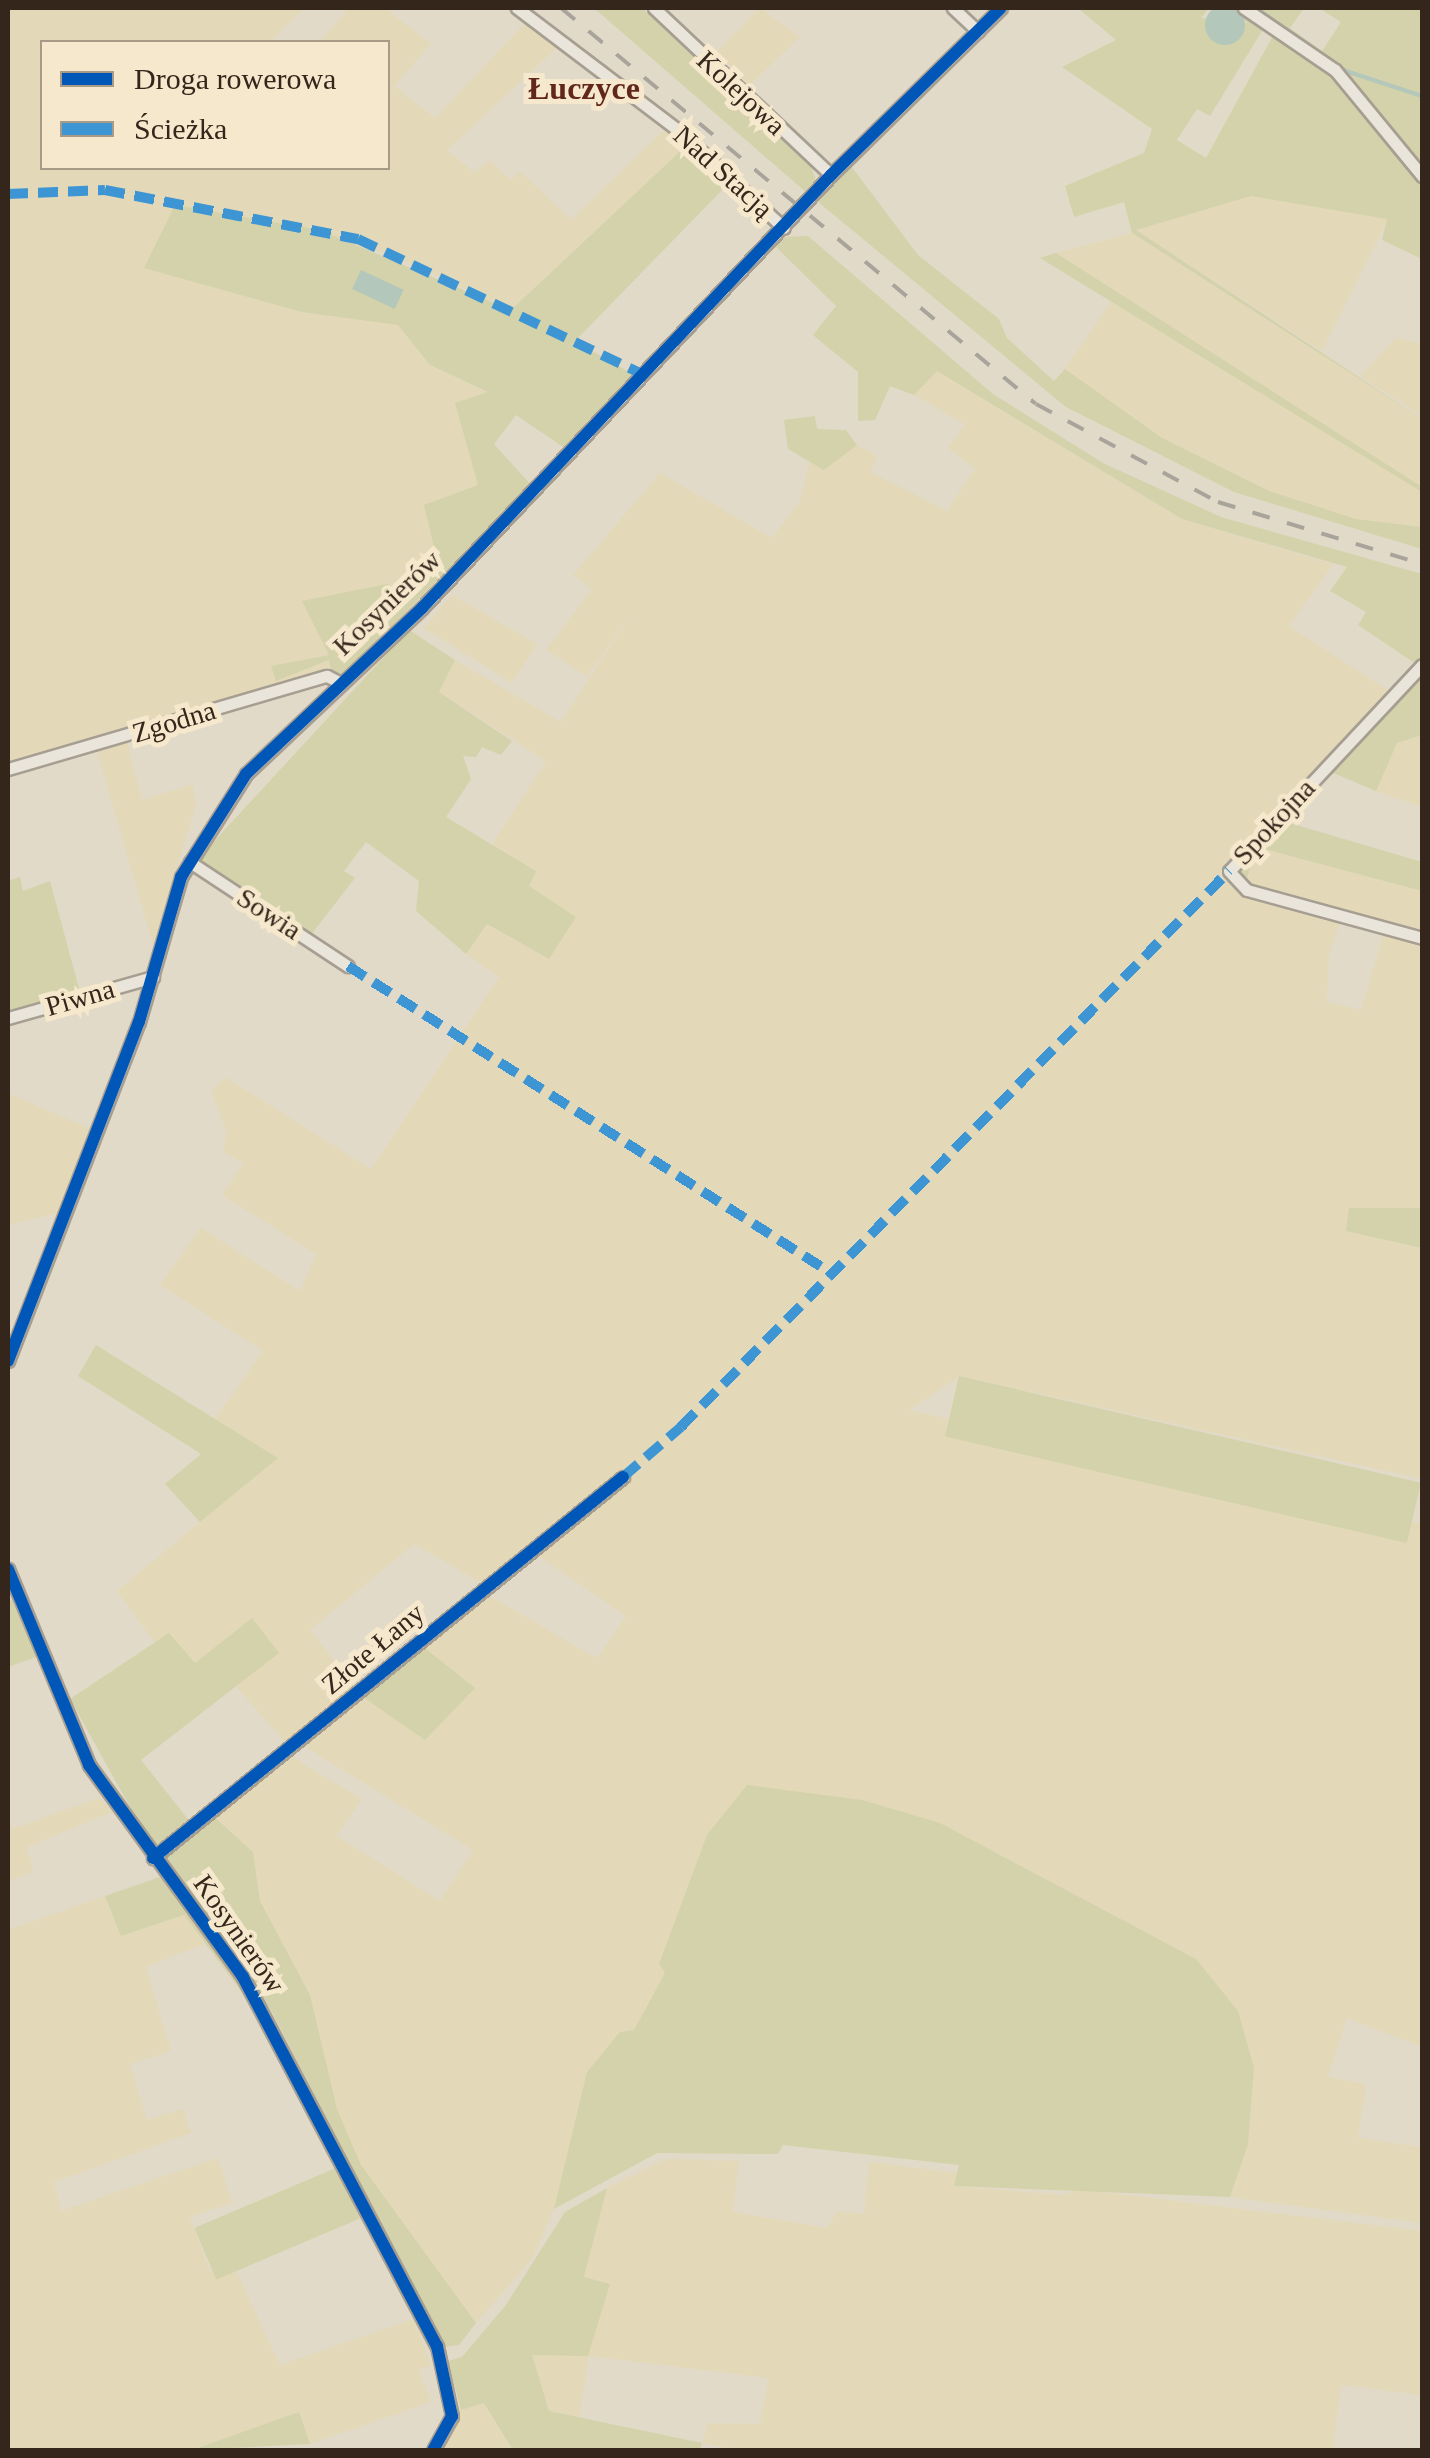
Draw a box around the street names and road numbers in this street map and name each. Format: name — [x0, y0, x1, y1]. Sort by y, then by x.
street label: Kolejowa — [690, 44, 792, 142]
street label: Nad Stacją — [666, 119, 780, 225]
street label: Kosynierów — [326, 543, 448, 663]
street label: Zgodna — [128, 693, 220, 751]
street label: Spokojna — [1226, 772, 1322, 872]
street label: Sowia — [230, 881, 308, 947]
street label: Piwna — [42, 972, 118, 1024]
street label: Złote Łany — [315, 1596, 431, 1702]
street label: Kosynierów — [186, 1868, 292, 2000]

